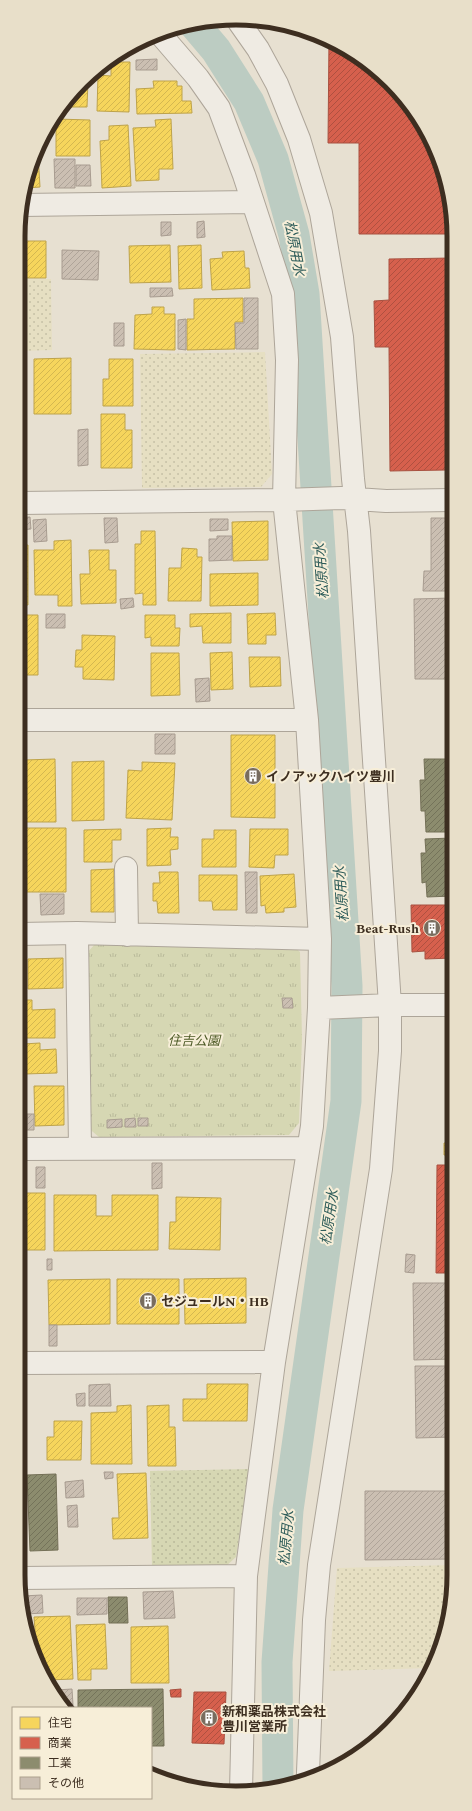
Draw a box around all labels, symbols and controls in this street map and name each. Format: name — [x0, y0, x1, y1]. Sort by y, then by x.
water label: 松原用水 — [279, 219, 311, 280]
water label: 松原用水 — [309, 540, 334, 600]
building icon: イノアックハイツ豊川 — [243, 766, 263, 786]
place label: イノアックハイツ豊川 — [266, 767, 395, 787]
water label: 松原用水 — [329, 863, 354, 923]
building icon: Beat-Rush — [422, 918, 442, 938]
place label: Beat-Rush — [356, 919, 419, 939]
park label: 住吉公園 — [168, 1031, 222, 1051]
water label: 松原用水 — [315, 1186, 344, 1246]
building icon: セジュールN・HB — [138, 1291, 158, 1311]
place label: セジュールN・HB — [161, 1292, 269, 1312]
water label: 松原用水 — [274, 1507, 300, 1567]
place label: 新和薬品株式会社 豊川営業所 — [222, 1702, 326, 1737]
legend — [12, 1707, 152, 1799]
building icon: 新和薬品株式会社 豊川営業所 — [199, 1708, 219, 1728]
text: 住宅 — [48, 1714, 72, 1733]
text: 商業 — [48, 1734, 72, 1753]
text: 工業 — [48, 1754, 72, 1773]
text: その他 — [48, 1774, 84, 1793]

